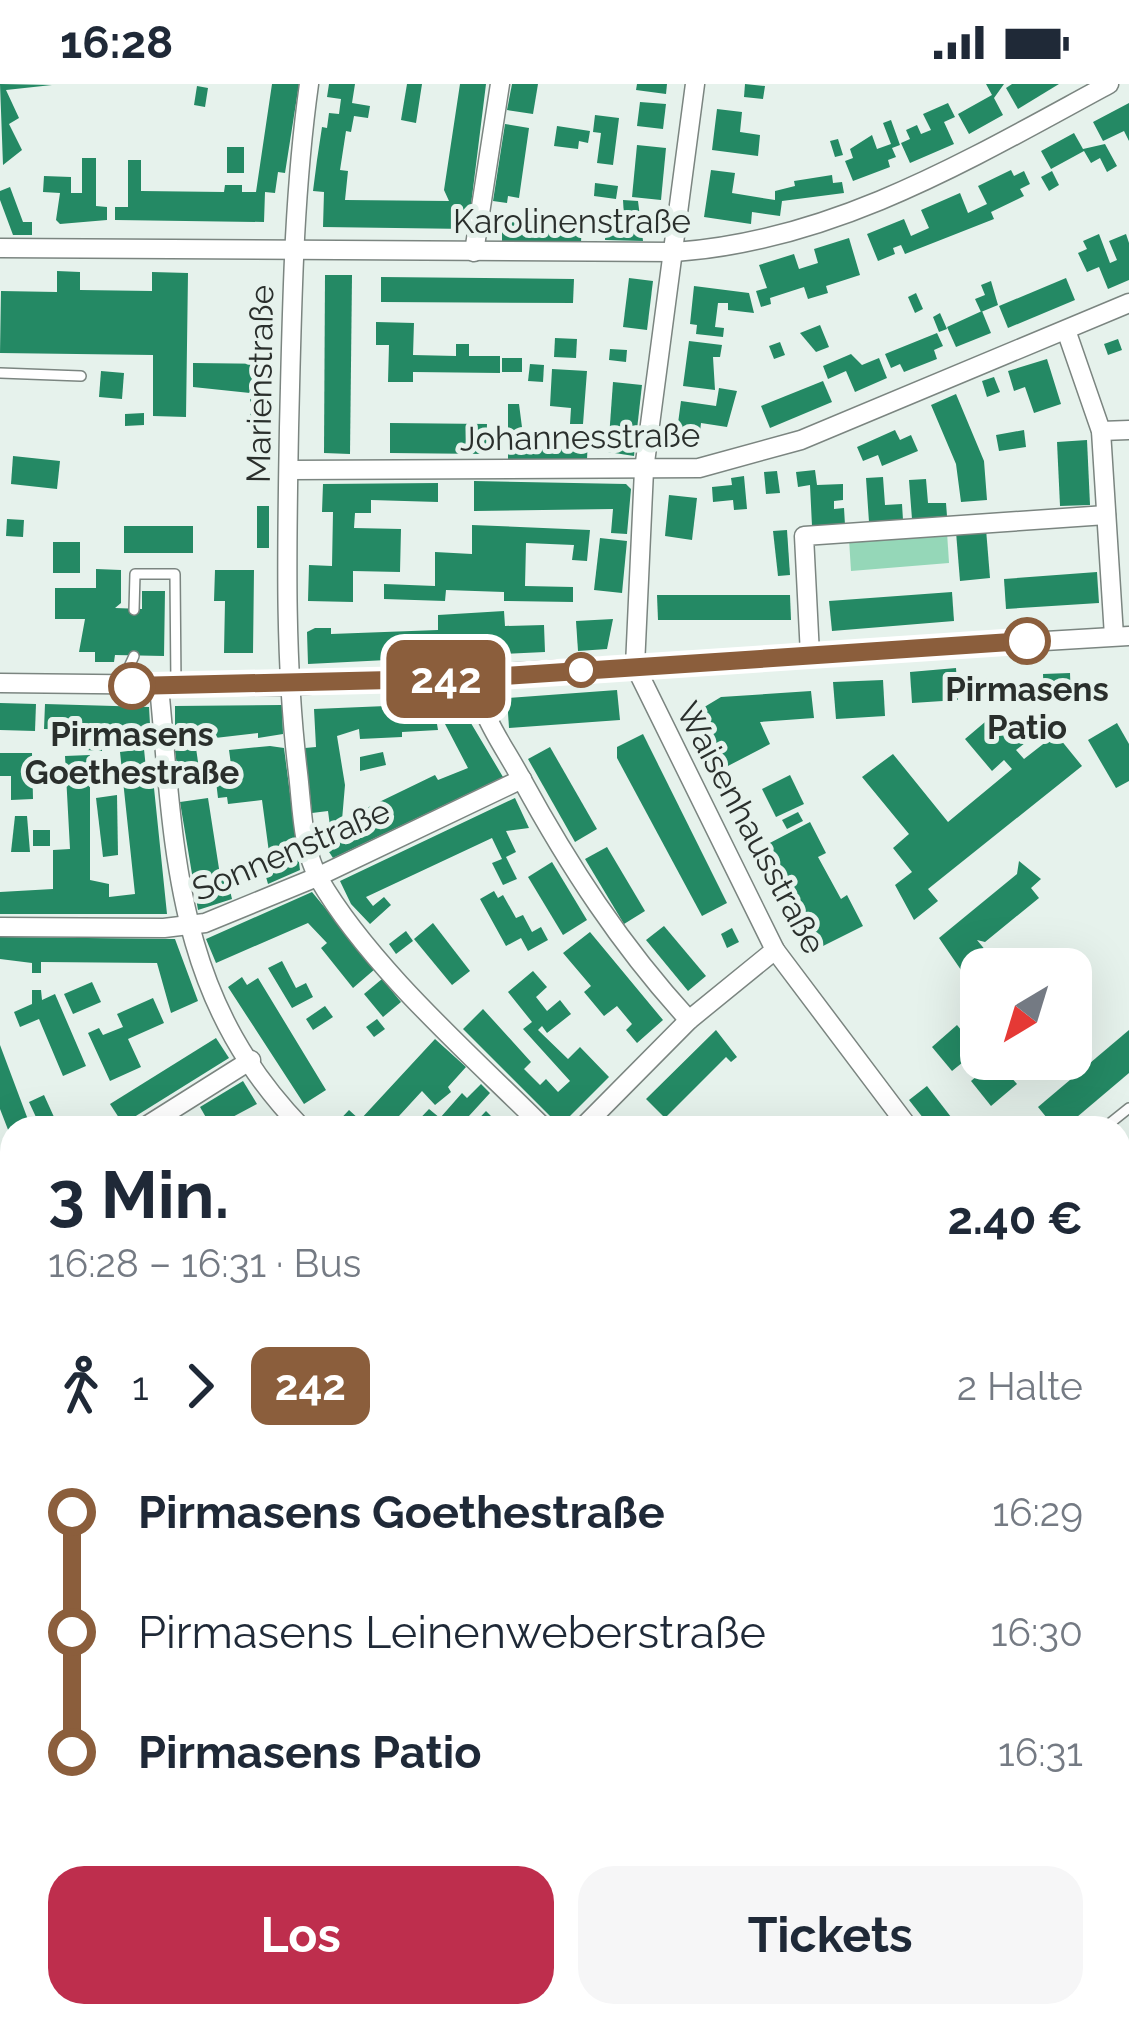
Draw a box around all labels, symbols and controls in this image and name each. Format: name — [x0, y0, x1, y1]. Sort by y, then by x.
text: 16:28 — [60, 16, 173, 69]
street label: Karolinenstraße — [453, 202, 691, 241]
street label: Marienstraße — [239, 285, 281, 483]
street label: Johannesstraße — [460, 415, 700, 459]
marker: Pirmasens Patio — [1005, 619, 1049, 663]
line badge: 242 — [377, 640, 515, 718]
text: 242 — [410, 654, 482, 703]
unlabelled marker — [565, 654, 597, 686]
marker: Pirmasens Goethestraße — [110, 664, 154, 708]
place label: Pirmasens Patio — [945, 670, 1109, 747]
street label: Waisenhausstraße — [668, 696, 834, 960]
place label: Pirmasens Goethestraße — [25, 715, 240, 792]
street label: Sonnenstraße — [186, 791, 396, 909]
north arrow — [960, 948, 1092, 1080]
map controls — [960, 948, 1092, 1080]
text: 3 Min. — [48, 1156, 229, 1233]
text: 2.40 € — [947, 1192, 1083, 1245]
text: 16:28 – 16:31 · Bus — [48, 1240, 361, 1286]
icon: walk — [48, 1353, 114, 1419]
icon: forward — [167, 1353, 233, 1419]
text: 242 — [275, 1361, 346, 1410]
text: 1 — [132, 1363, 149, 1409]
text: 2 Halte — [957, 1363, 1083, 1409]
text: Pirmasens Goethestraße — [138, 1486, 665, 1539]
text: 16:29 — [992, 1489, 1083, 1535]
text: Pirmasens Leinenweberstraße — [138, 1606, 766, 1659]
text: 16:30 — [991, 1609, 1083, 1655]
text: Pirmasens Patio — [138, 1726, 481, 1779]
text: 16:31 — [998, 1729, 1083, 1775]
button: Los — [48, 1866, 554, 2004]
button: Tickets — [578, 1866, 1083, 2004]

